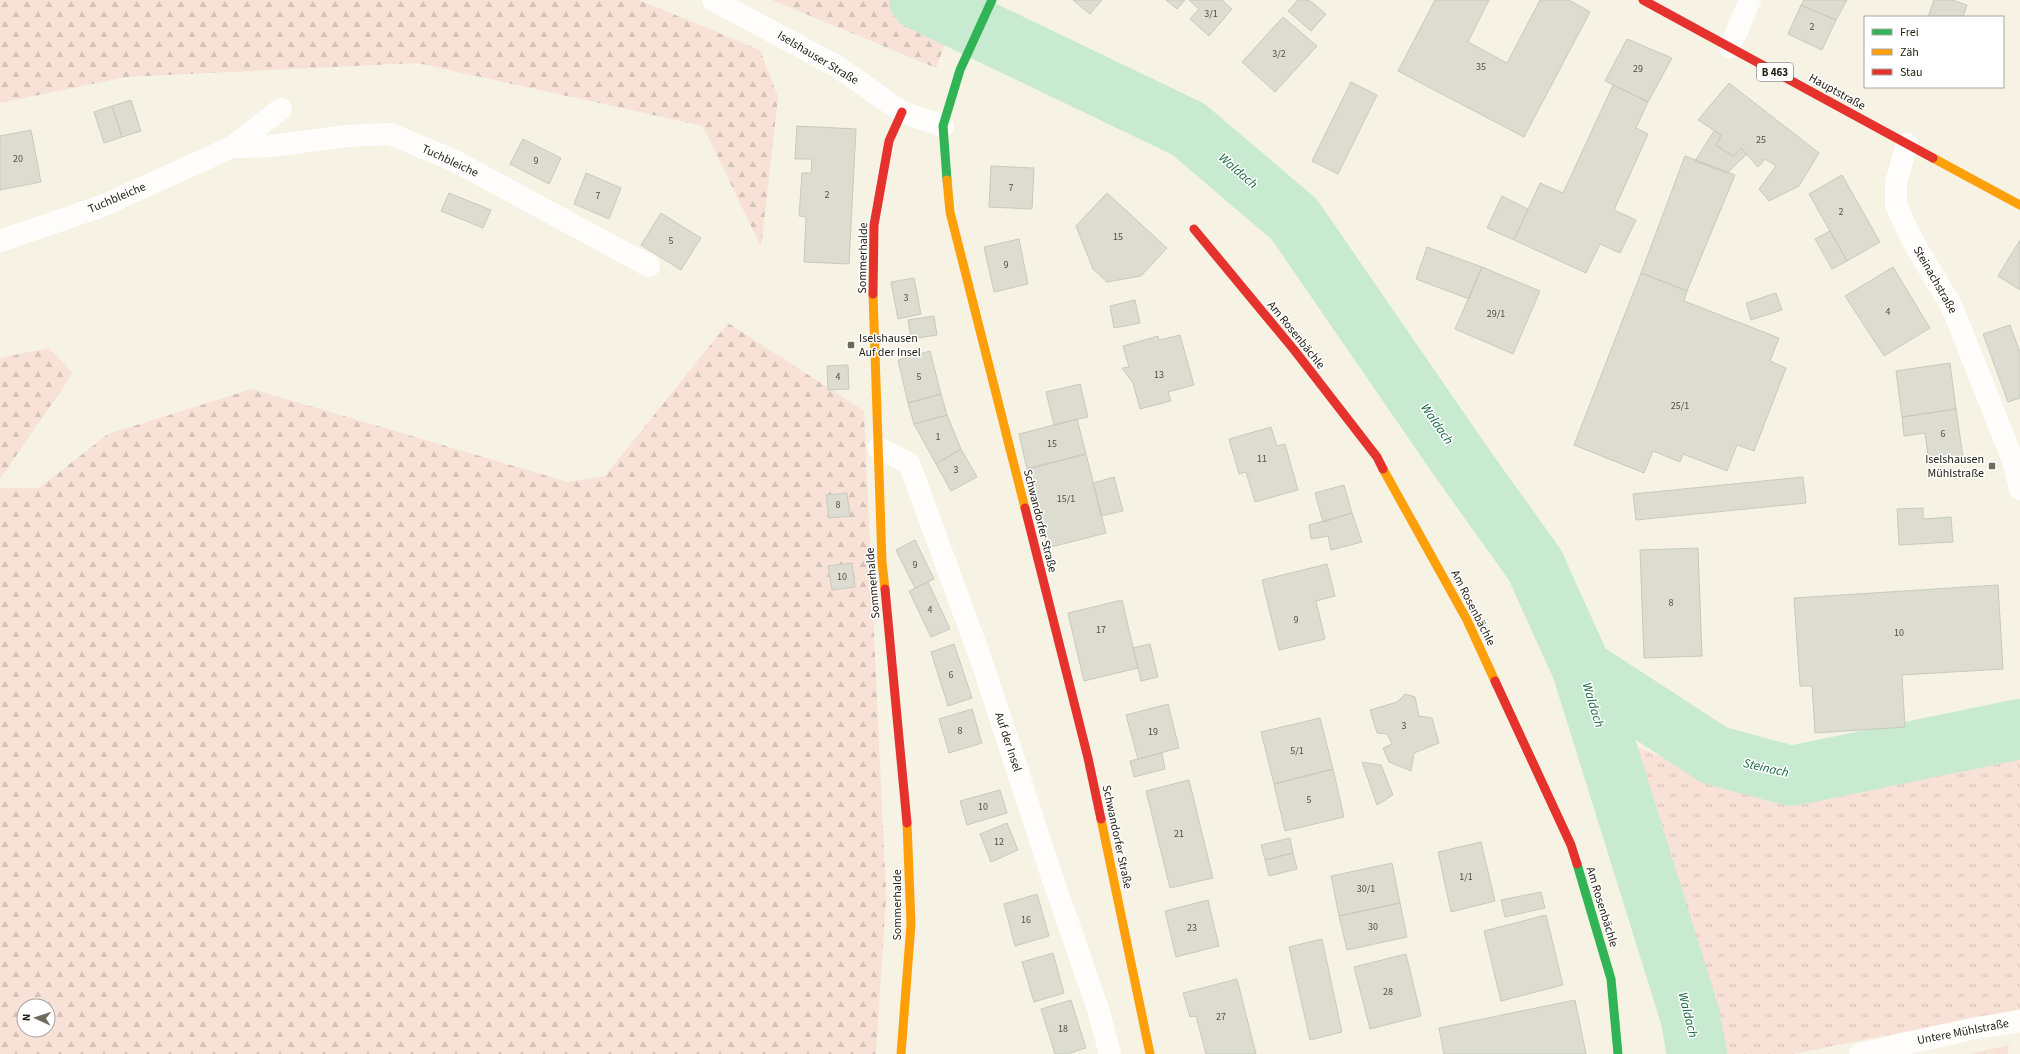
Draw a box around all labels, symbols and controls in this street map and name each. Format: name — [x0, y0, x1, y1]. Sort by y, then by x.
house number: 3/1 — [1204, 7, 1218, 21]
legend — [1864, 16, 2004, 88]
house number: 2 — [1810, 20, 1815, 34]
text: Frei — [1900, 24, 1919, 41]
street label: Iselshauser Straße — [774, 27, 862, 89]
text: Zäh — [1900, 44, 1919, 61]
house number: 3/2 — [1272, 47, 1286, 61]
house number: 35 — [1476, 60, 1486, 74]
house number: 29 — [1633, 62, 1643, 76]
road number: B 463 — [1757, 63, 1793, 81]
text: Stau — [1900, 64, 1923, 81]
street label: Hauptstraße — [1806, 69, 1868, 115]
house number: 25 — [1756, 133, 1766, 147]
street label: Tuchbleiche — [419, 140, 481, 182]
water label: Waldach — [1215, 149, 1262, 193]
house number: 20 — [13, 152, 23, 166]
house number: 9 — [534, 154, 539, 168]
street label: Tuchbleiche — [86, 178, 148, 218]
house number: 7 — [1009, 181, 1014, 195]
house number: 2 — [825, 188, 830, 202]
house number: 7 — [596, 189, 601, 203]
house number: 2 — [1839, 205, 1844, 219]
street label: Sommerhalde — [854, 222, 872, 294]
house number: 15 — [1113, 230, 1123, 244]
house number: 5 — [669, 234, 674, 248]
street label: Steinachstraße — [1909, 243, 1961, 317]
house number: 9 — [1004, 258, 1009, 272]
house number: 3 — [904, 291, 909, 305]
street label: Am Rosenbächle — [1263, 297, 1329, 373]
house number: 4 — [1886, 305, 1891, 319]
house number: 29/1 — [1487, 307, 1505, 321]
place label: Iselshausen Auf der Insel — [859, 330, 921, 361]
marker: Iselshausen Auf der Insel — [846, 340, 856, 350]
house number: 13 — [1154, 368, 1164, 382]
house number: 4 — [836, 370, 841, 384]
house number: 5 — [917, 370, 922, 384]
house number: 25/1 — [1671, 399, 1689, 413]
water label: Waldach — [1416, 400, 1458, 448]
house number: 6 — [1941, 427, 1946, 441]
house number: 1 — [936, 430, 941, 444]
house number: 15 — [1047, 437, 1057, 451]
place label: Iselshausen Mühlstraße — [1925, 451, 1984, 482]
house number: 11 — [1257, 452, 1267, 466]
marker: Iselshausen Mühlstraße — [1987, 461, 1997, 471]
house number: 3 — [954, 463, 959, 477]
street label: Schwandorfer Straße — [1019, 468, 1061, 574]
house number: 15/1 — [1057, 492, 1075, 506]
house number: 8 — [836, 498, 841, 512]
street label: Sommerhalde — [861, 547, 885, 619]
house number: 9 — [913, 558, 918, 572]
street label: Am Rosenbächle — [1447, 567, 1499, 649]
house number: 10 — [837, 570, 847, 584]
house number: 8 — [1669, 596, 1674, 610]
house number: 4 — [928, 603, 933, 617]
house number: 9 — [1294, 613, 1299, 627]
house number: 17 — [1096, 623, 1106, 637]
house number: 10 — [1894, 626, 1904, 640]
house number: 6 — [949, 668, 954, 682]
water label: Waldach — [1578, 680, 1608, 730]
street label: Auf der Insel — [990, 710, 1026, 774]
house number: 3 — [1402, 719, 1407, 733]
house number: 8 — [958, 724, 963, 738]
house number: 19 — [1148, 725, 1158, 739]
house number: 5/1 — [1290, 744, 1304, 758]
water label: Steinach — [1741, 754, 1791, 782]
street label: Schwandorfer Straße — [1098, 784, 1136, 891]
house number: 5 — [1307, 793, 1312, 807]
house number: 10 — [978, 800, 988, 814]
house number: 21 — [1174, 827, 1184, 841]
house number: 12 — [994, 835, 1004, 849]
street label: Am Rosenbächle — [1582, 865, 1622, 949]
street label: Sommerhalde — [889, 869, 906, 941]
house number: 1/1 — [1459, 870, 1473, 884]
house number: 30/1 — [1357, 882, 1375, 896]
house number: 16 — [1021, 913, 1031, 927]
house number: 30 — [1368, 920, 1378, 934]
house number: 23 — [1187, 921, 1197, 935]
house number: 28 — [1383, 985, 1393, 999]
water label: Waldach — [1674, 990, 1702, 1040]
north arrow — [16, 998, 56, 1038]
house number: 27 — [1216, 1010, 1226, 1024]
text: N — [19, 1013, 34, 1022]
street label: Untere Mühlstraße — [1916, 1015, 2010, 1049]
house number: 18 — [1058, 1022, 1068, 1036]

